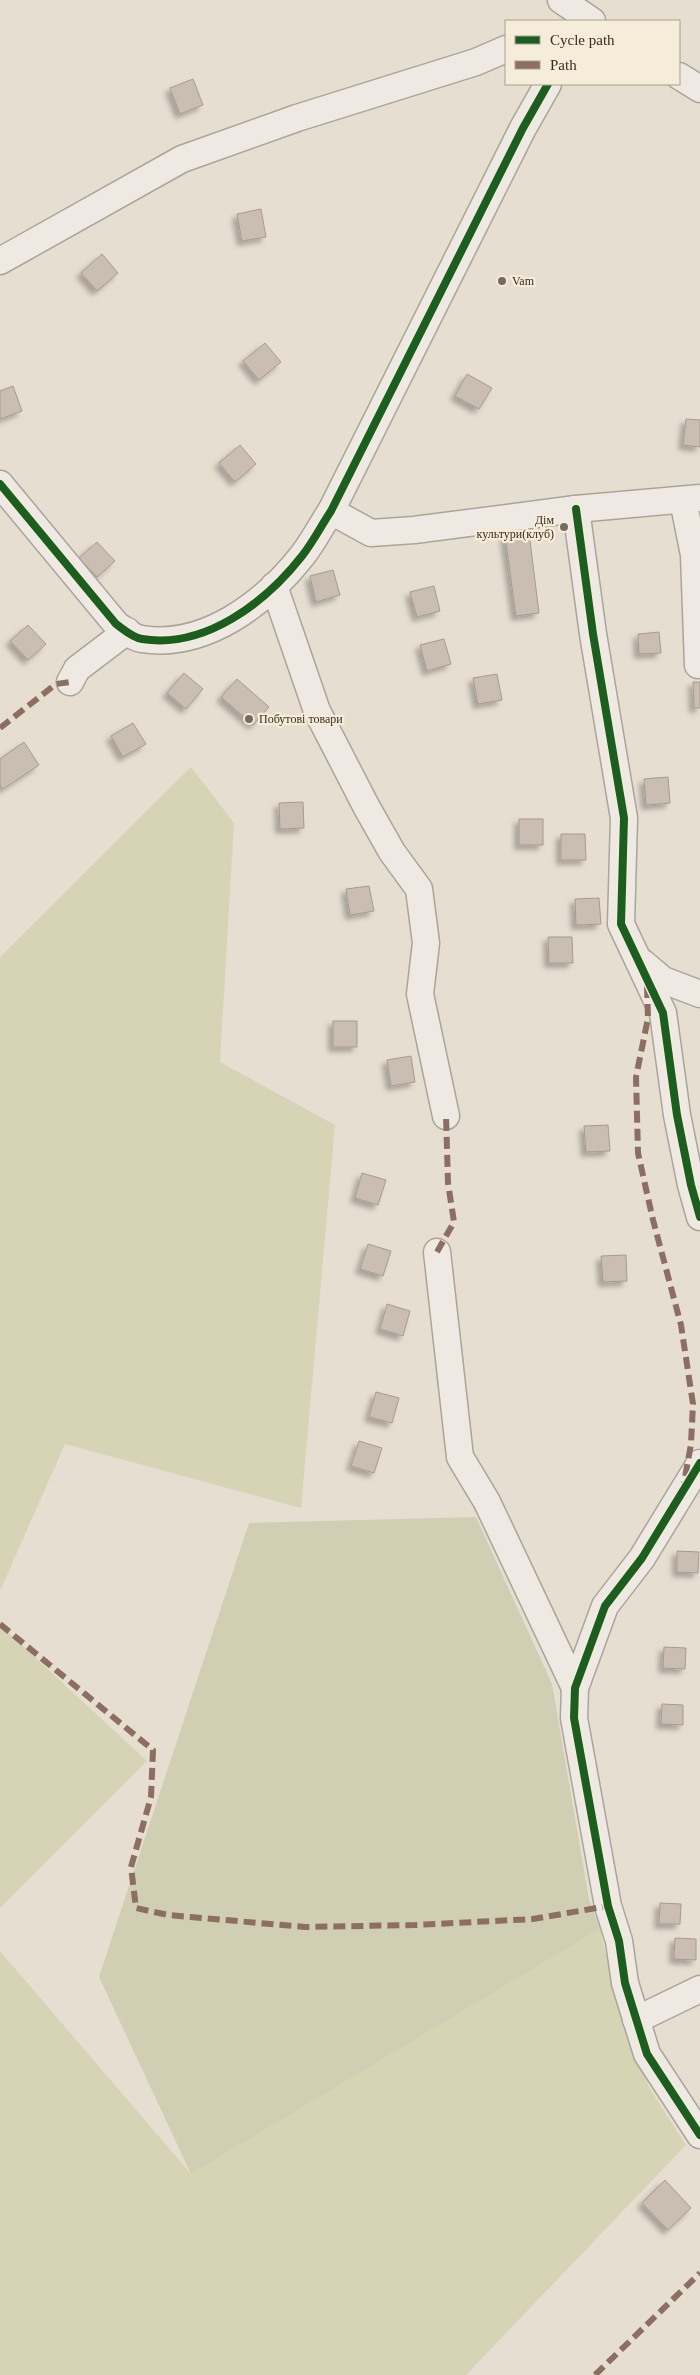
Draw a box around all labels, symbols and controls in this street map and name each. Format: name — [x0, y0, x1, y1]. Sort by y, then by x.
legend — [505, 20, 680, 85]
text: Cycle path — [550, 32, 615, 48]
text: Path — [550, 57, 577, 73]
place label: Vam — [512, 274, 535, 288]
marker: Vam — [496, 275, 508, 287]
place label: Дім культури(клуб) — [477, 513, 554, 541]
marker: Дім культури(клуб) — [558, 521, 570, 533]
place label: Побутові товари — [259, 712, 343, 726]
marker: Побутові товари — [243, 713, 255, 725]

